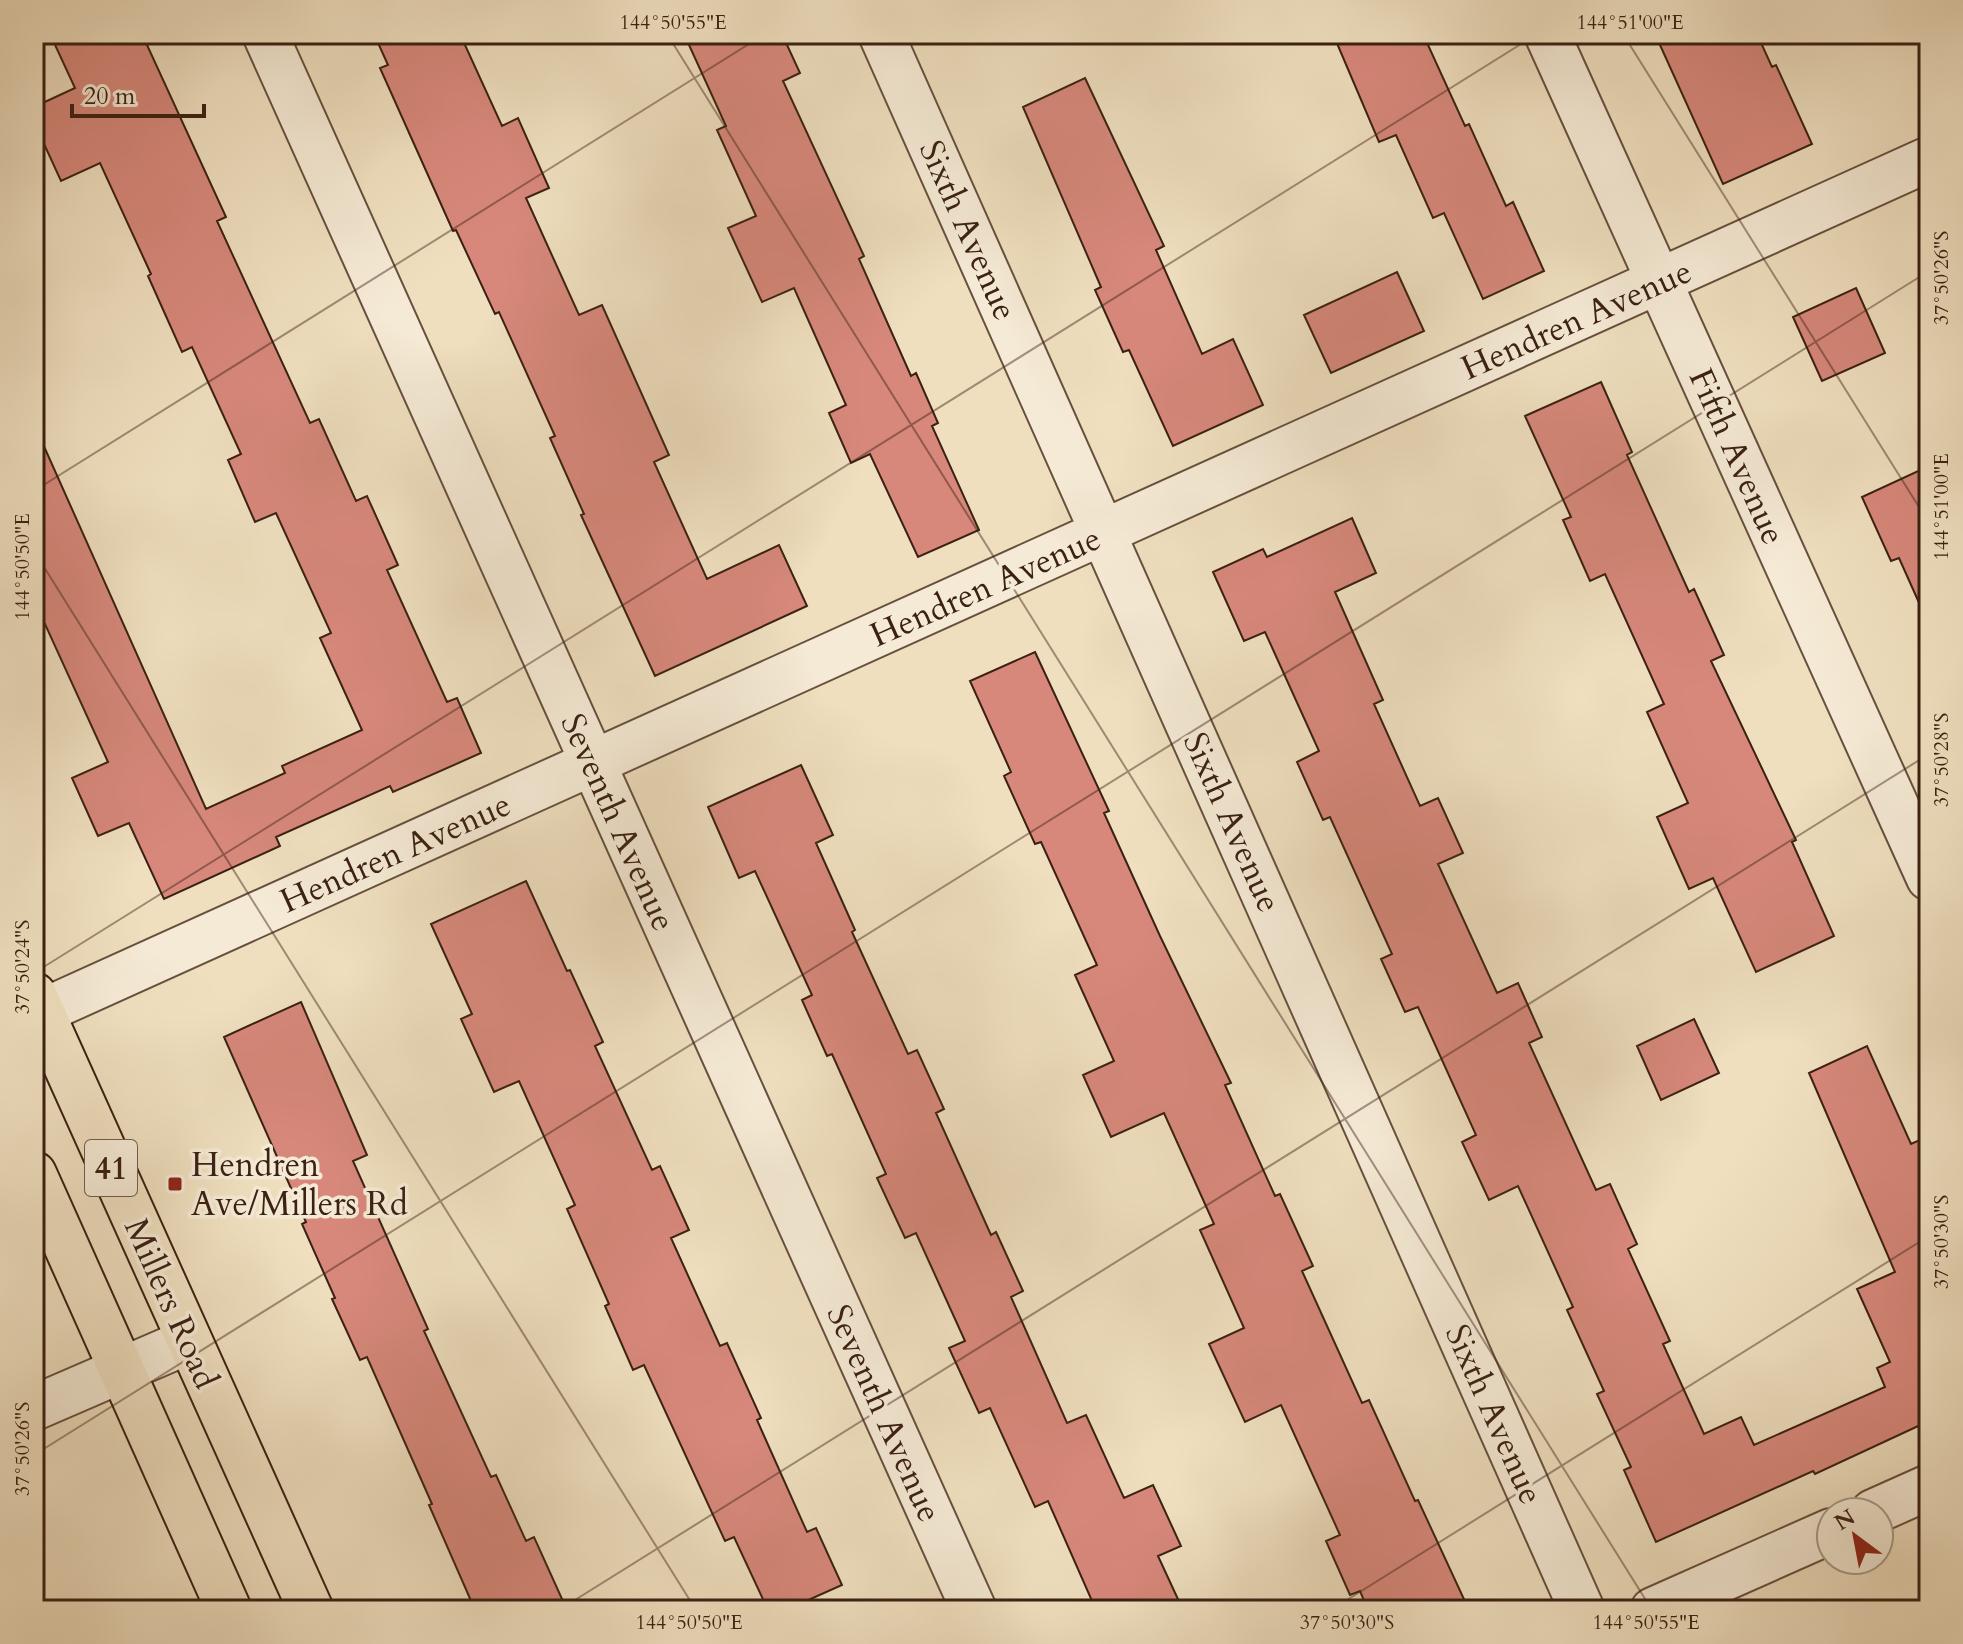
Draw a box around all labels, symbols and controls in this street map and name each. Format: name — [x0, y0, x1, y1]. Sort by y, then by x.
text: 144°50'55"E — [620, 9, 726, 36]
text: 144°51'00"E — [1577, 9, 1683, 36]
scale bar — [72, 68, 204, 118]
text: 20 m — [84, 80, 136, 113]
street label: Sixth Avenue — [908, 133, 1028, 328]
text: 37°50'26"S — [1928, 231, 1955, 325]
street label: Hendren Avenue — [1454, 249, 1699, 391]
street label: Fifth Avenue — [1678, 361, 1796, 552]
text: 144°51'00"E — [1928, 454, 1955, 560]
text: 144°50'50"E — [9, 514, 36, 620]
street label: Hendren Avenue — [863, 516, 1108, 658]
street label: Seventh Avenue — [550, 707, 687, 938]
text: 37°50'28"S — [1928, 713, 1955, 807]
street label: Sixth Avenue — [1172, 725, 1292, 920]
street label: Hendren Avenue — [273, 782, 518, 924]
text: 37°50'24"S — [9, 920, 36, 1014]
road number: 41 — [85, 1140, 137, 1196]
place label: Hendren Ave/Millers Rd — [191, 1142, 408, 1227]
marker: Hendren Ave/Millers Rd — [166, 1175, 184, 1193]
text: 37°50'30"S — [1928, 1195, 1955, 1289]
street label: Millers Road — [113, 1211, 229, 1396]
street label: Seventh Avenue — [816, 1298, 953, 1529]
street label: Sixth Avenue — [1434, 1317, 1554, 1512]
text: 37°50'26"S — [9, 1402, 36, 1496]
north arrow — [1815, 1496, 1895, 1576]
text: N — [1829, 1502, 1861, 1538]
text: 144°50'50"E — [636, 1609, 742, 1636]
text: 37°50'30"S — [1300, 1609, 1394, 1636]
text: 144°50'55"E — [1593, 1609, 1699, 1636]

